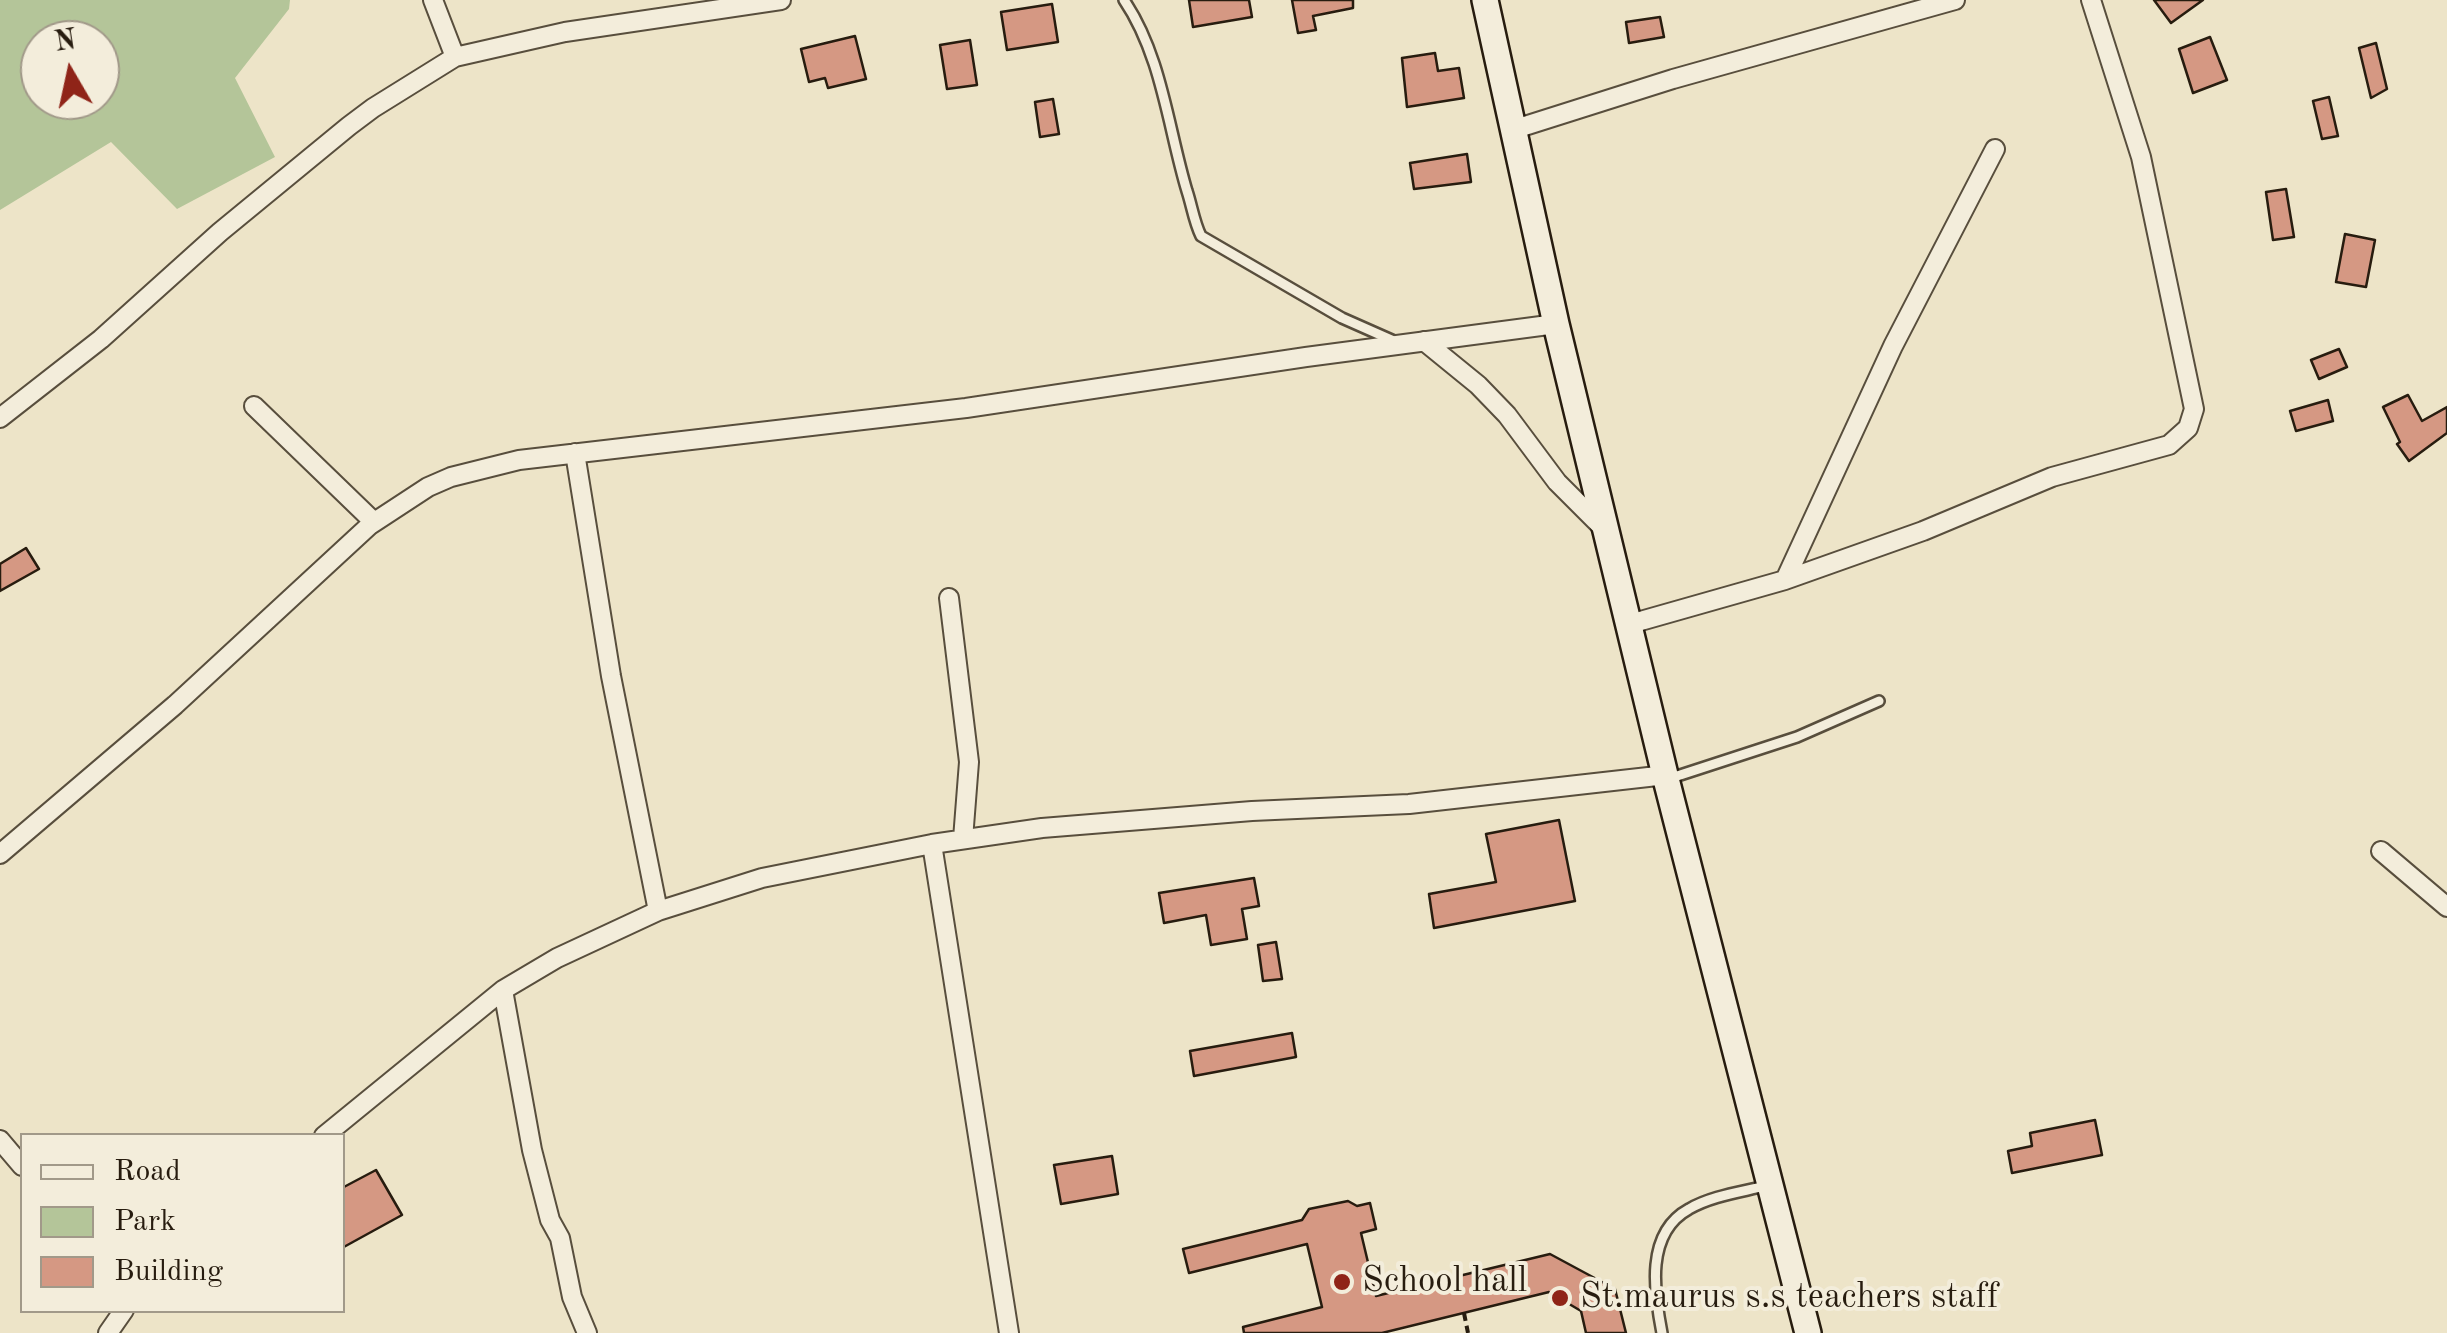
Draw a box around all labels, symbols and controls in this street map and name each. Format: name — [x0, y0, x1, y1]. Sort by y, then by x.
north arrow — [20, 20, 120, 120]
text: N — [53, 27, 78, 58]
legend — [20, 1133, 345, 1313]
text: Road — [114, 1157, 181, 1187]
text: Park — [114, 1207, 176, 1237]
text: Building — [114, 1257, 223, 1287]
place label: School hall — [1362, 1261, 1527, 1303]
marker: School hall — [1331, 1271, 1353, 1293]
place label: St.maurus s.s teachers staff — [1580, 1277, 1999, 1319]
marker: St.maurus s.s teachers staff — [1549, 1287, 1571, 1309]

